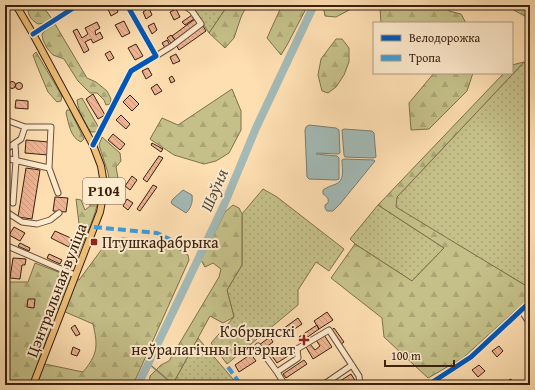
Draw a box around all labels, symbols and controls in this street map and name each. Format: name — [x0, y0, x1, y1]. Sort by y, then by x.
legend — [373, 22, 513, 74]
text: Велодорожка — [409, 29, 480, 46]
text: Тропа — [409, 49, 441, 66]
water label: Шэўня — [193, 164, 234, 215]
road number: Р104 — [83, 178, 125, 204]
street label: Цэнтральная вуліца — [19, 219, 93, 361]
place label: Птушкафабрыка — [102, 230, 219, 254]
marker: Птушкафабрыка — [89, 237, 99, 247]
place label: Кобрынскі неўралагічны інтэрнат — [131, 319, 296, 361]
marker: Кобрынскі неўралагічны інтэрнат — [298, 334, 310, 346]
scale bar — [385, 342, 454, 368]
text: 100 m — [391, 347, 421, 364]

